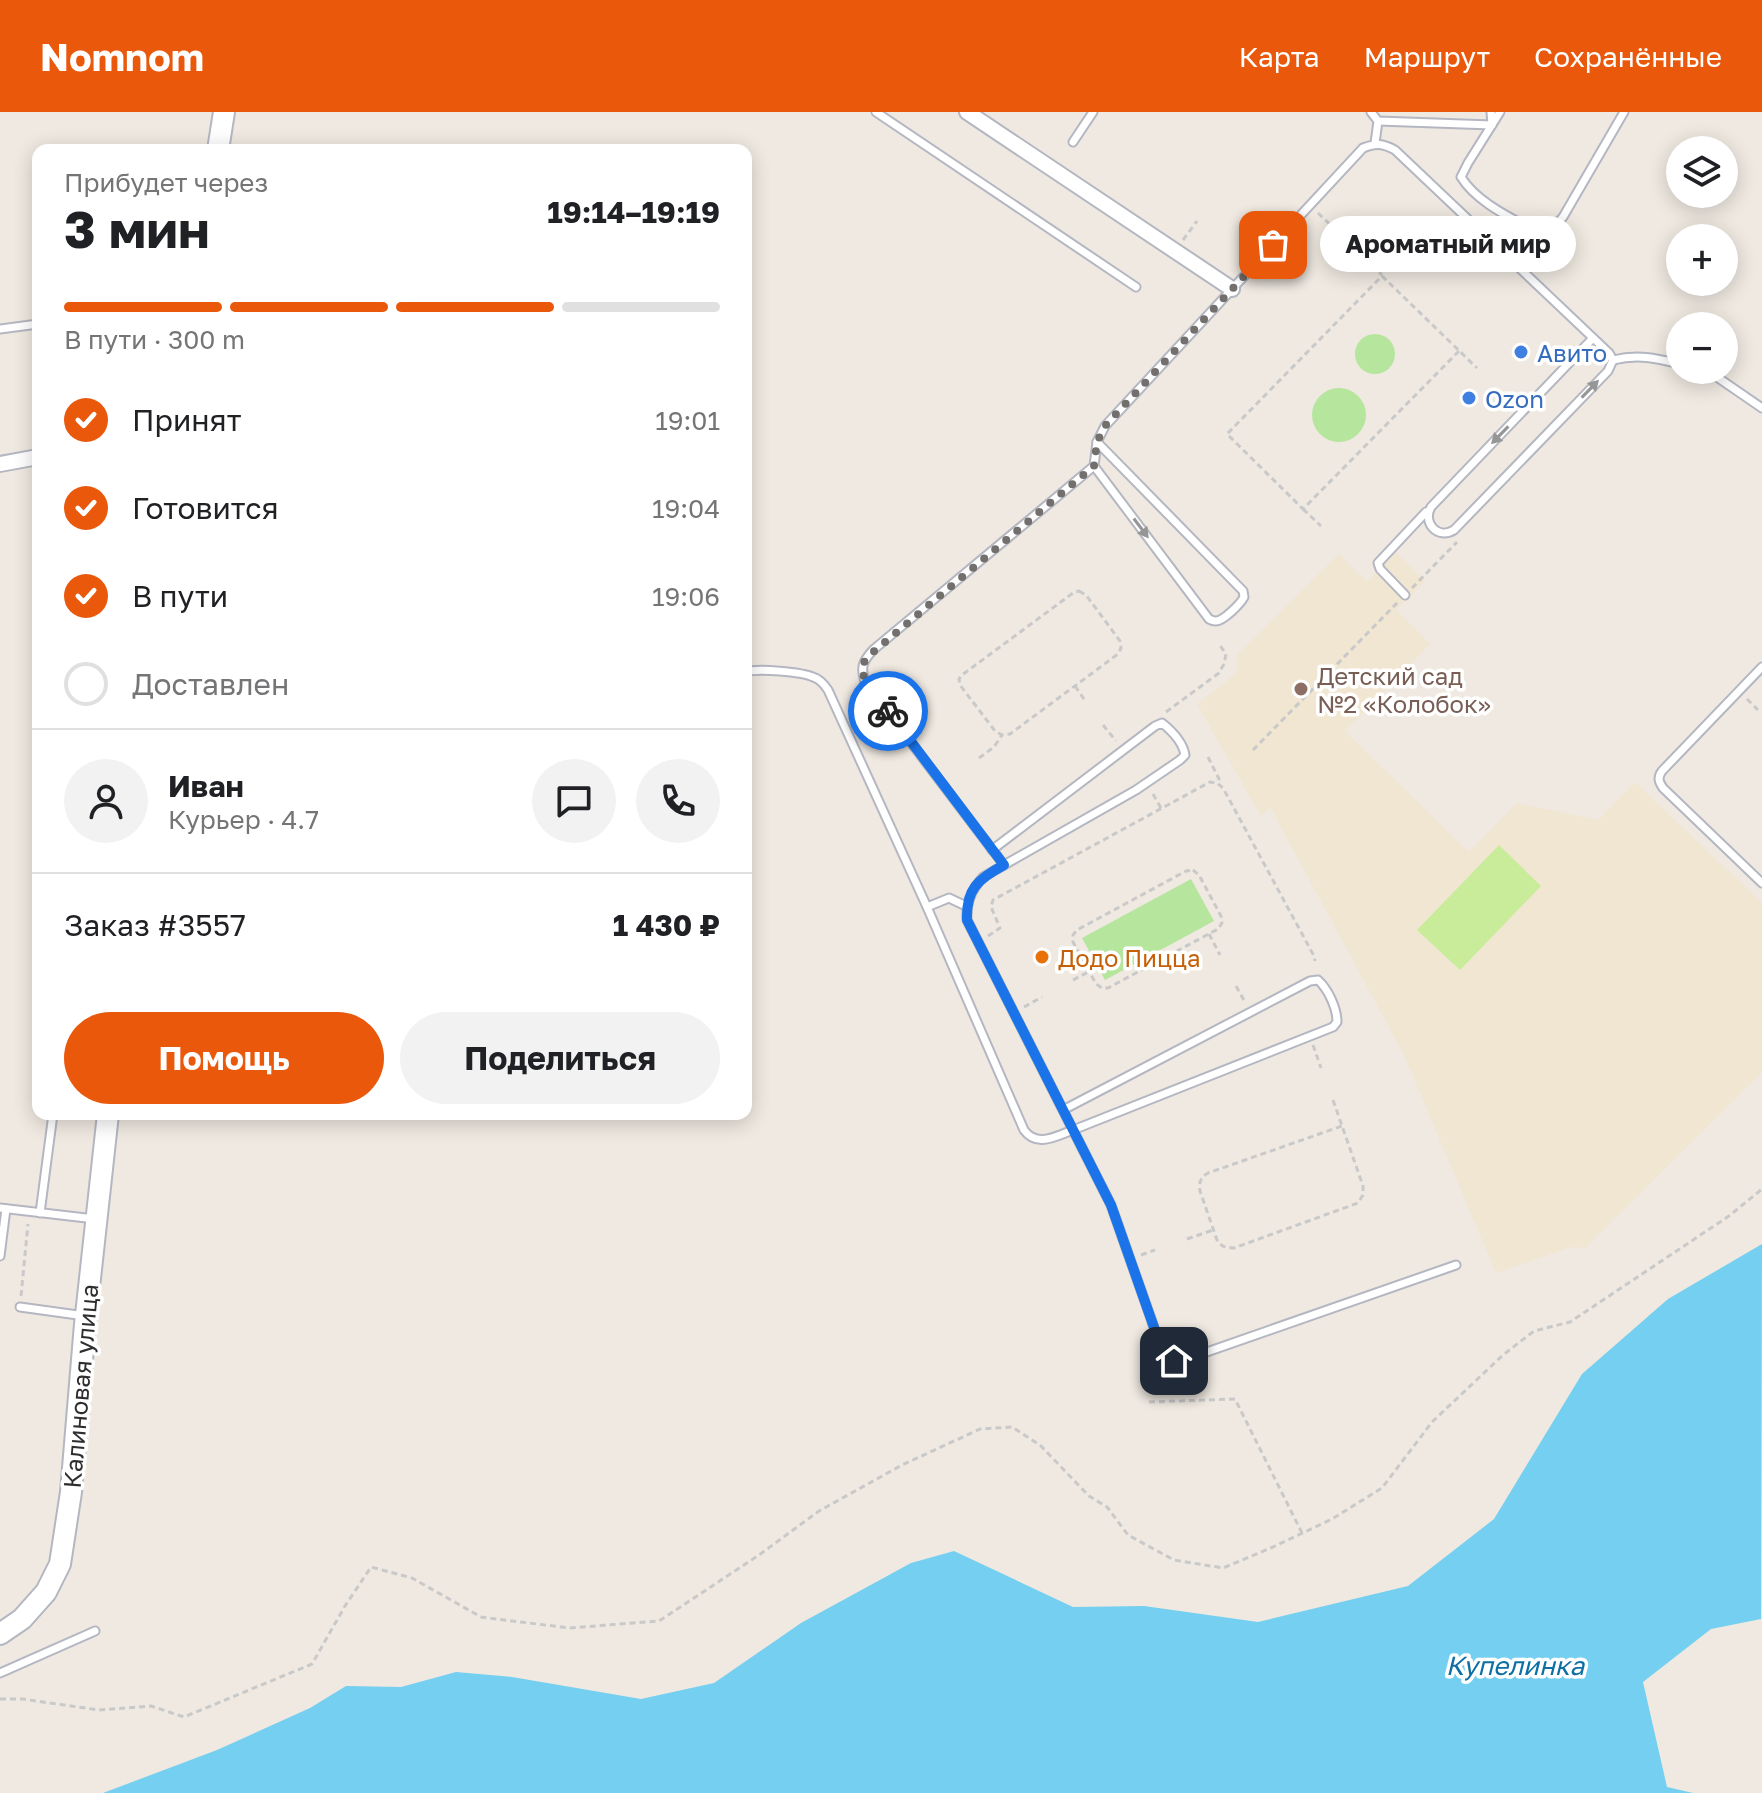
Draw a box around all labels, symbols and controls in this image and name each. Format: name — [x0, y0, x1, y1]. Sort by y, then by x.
text: Nomnom — [40, 34, 204, 79]
text: Карта — [1239, 40, 1320, 73]
text: Маршрут — [1364, 40, 1490, 73]
text: Сохранённые — [1534, 40, 1722, 73]
map controls — [1666, 136, 1738, 384]
button: layers — [1666, 136, 1738, 208]
text: Прибудет через — [64, 167, 268, 198]
text: 19:14–19:19 — [547, 194, 720, 230]
text: 3 мин — [64, 197, 210, 259]
pin — [1239, 211, 1307, 279]
callout: Ароматный мир — [1321, 217, 1577, 273]
icon: bag — [1251, 223, 1295, 267]
button: + — [1666, 224, 1738, 296]
text: Ароматный мир — [1345, 228, 1551, 259]
button: − — [1666, 312, 1738, 384]
text: В пути · 300 m — [64, 324, 245, 355]
place label: Авито — [1537, 338, 1607, 367]
marker: Авито — [1512, 343, 1530, 361]
one-way arrow — [1581, 380, 1599, 399]
place label: Ozon — [1485, 384, 1544, 413]
marker: Ozon — [1460, 389, 1478, 407]
icon: check — [64, 398, 108, 442]
text: Принят — [132, 402, 241, 438]
text: 19:01 — [655, 405, 720, 436]
one-way arrow — [1492, 425, 1510, 444]
icon: check — [64, 486, 108, 530]
text: Готовится — [132, 490, 279, 526]
text: 19:04 — [652, 493, 720, 524]
one-way arrow — [1132, 518, 1148, 538]
icon: check — [64, 574, 108, 618]
text: В пути — [132, 578, 228, 614]
text: 19:06 — [652, 581, 720, 612]
place label: Детский сад №2 «Колобок» — [1317, 661, 1491, 718]
text: Доставлен — [132, 666, 289, 702]
courier — [848, 671, 928, 751]
marker: Детский сад №2 «Колобок» — [1292, 680, 1310, 698]
icon: bike — [866, 689, 910, 733]
button: person — [64, 759, 148, 843]
button: chat — [532, 759, 616, 843]
button: phone — [636, 759, 720, 843]
text: Иван — [168, 768, 244, 804]
text: Курьер · 4.7 — [168, 804, 319, 835]
text: Заказ #3557 — [64, 907, 246, 943]
text: 1 430 ₽ — [613, 907, 720, 943]
place label: Додо Пицца — [1058, 943, 1201, 972]
marker: Додо Пицца — [1033, 948, 1051, 966]
button: Помощь — [64, 1012, 384, 1104]
button: Поделиться — [400, 1012, 720, 1104]
street label: Калиновая улица — [57, 1283, 103, 1489]
pin — [1140, 1327, 1208, 1395]
icon: home — [1152, 1339, 1196, 1383]
water label: Купелинка — [1446, 1650, 1586, 1681]

